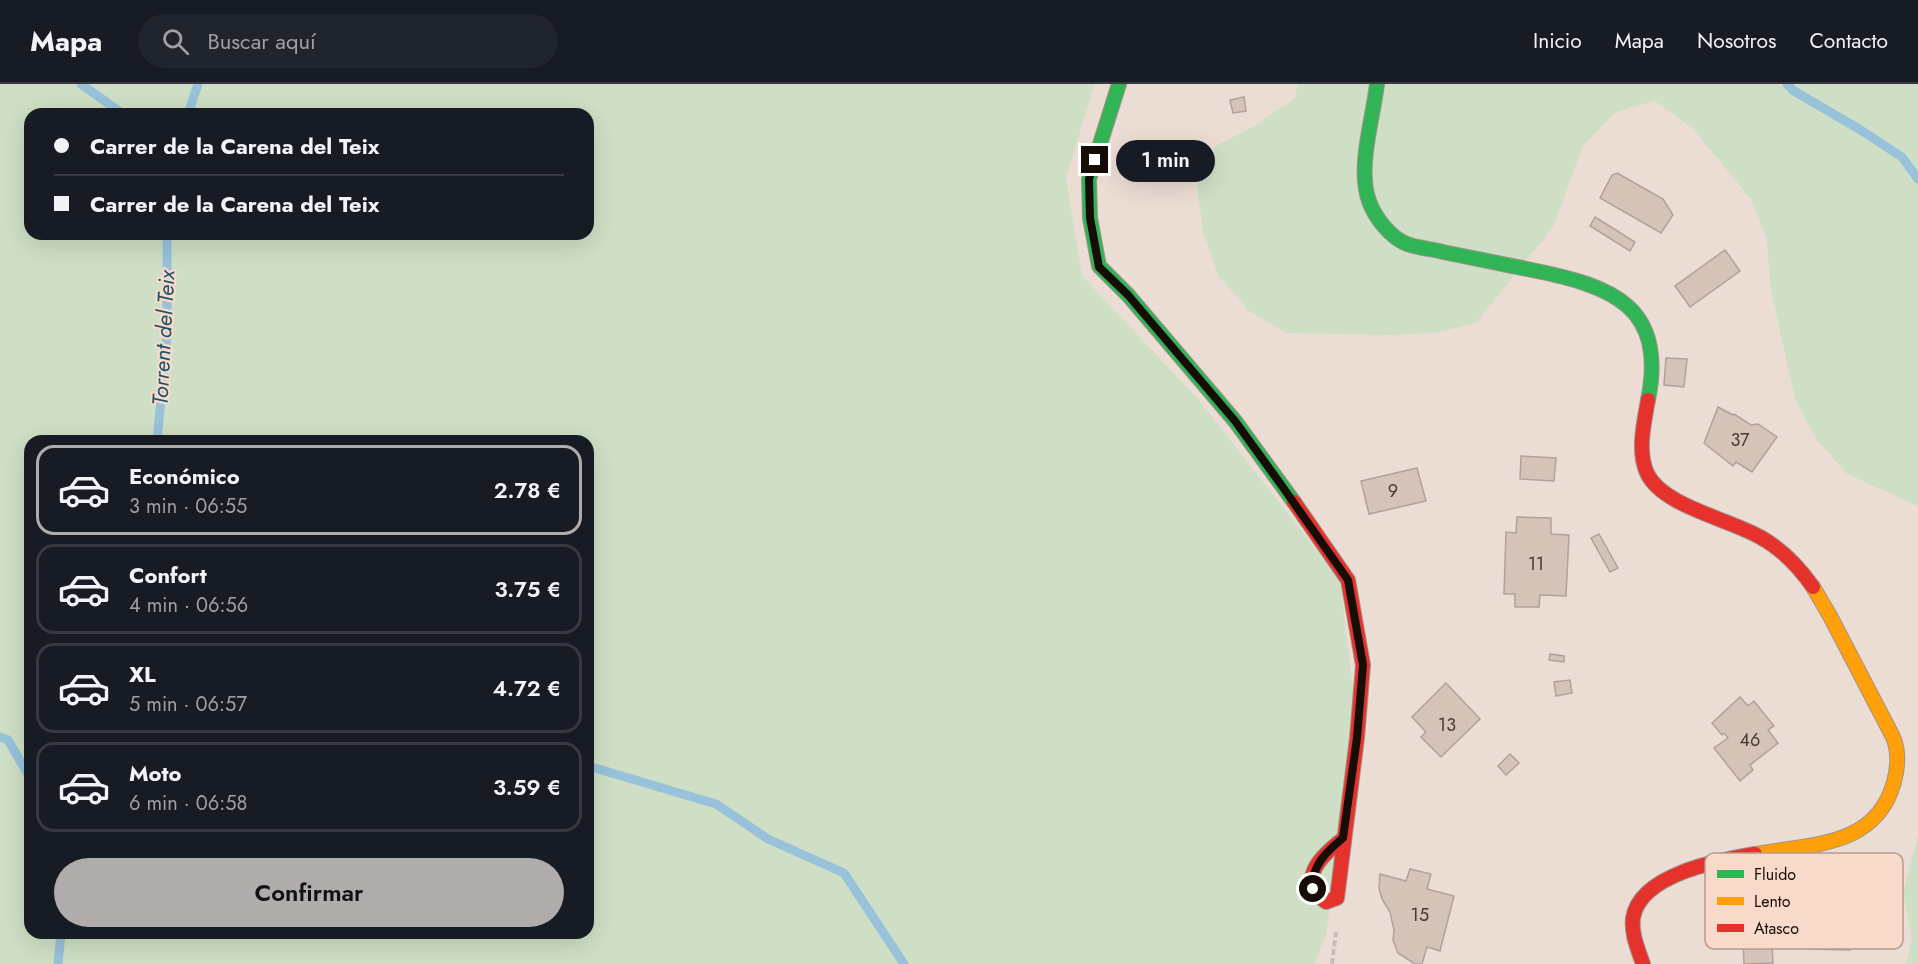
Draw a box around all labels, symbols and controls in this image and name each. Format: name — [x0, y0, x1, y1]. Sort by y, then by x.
search box — [138, 14, 558, 68]
text: Mapa — [30, 21, 102, 62]
icon: search — [159, 25, 192, 58]
text: Buscar aquí — [207, 25, 316, 57]
text: Inicio — [1533, 26, 1582, 56]
text: Mapa — [1615, 26, 1664, 56]
text: Nosotros — [1697, 26, 1776, 56]
text: Contacto — [1809, 26, 1888, 56]
text: Carrer de la Carena del Teix — [90, 130, 379, 162]
callout: 1 min — [1116, 139, 1215, 181]
route end — [1081, 146, 1108, 173]
text: 1 min — [1141, 146, 1190, 175]
text: Carrer de la Carena del Teix — [90, 188, 379, 220]
water label: Torrent del Teix — [143, 267, 183, 407]
house number: 37 — [1730, 427, 1750, 453]
text: Económico — [129, 460, 240, 492]
icon: car — [57, 463, 111, 517]
text: 2.78 € — [494, 474, 561, 506]
house number: 9 — [1388, 478, 1398, 504]
text: 3 min · 06:55 — [129, 492, 247, 521]
house number: 11 — [1528, 551, 1544, 577]
text: Confort — [129, 559, 207, 591]
icon: car — [57, 562, 111, 616]
text: 3.75 € — [494, 573, 561, 605]
text: 4 min · 06:56 — [129, 591, 248, 620]
text: XL — [129, 658, 156, 690]
icon: car — [57, 661, 111, 715]
text: 4.72 € — [492, 672, 561, 704]
text: 5 min · 06:57 — [129, 690, 247, 719]
house number: 13 — [1438, 712, 1456, 738]
house number: 46 — [1740, 727, 1760, 753]
text: Moto — [129, 757, 182, 789]
icon: car — [57, 760, 111, 814]
text: 3.59 € — [493, 771, 561, 803]
text: 6 min · 06:58 — [129, 789, 248, 818]
legend — [1705, 853, 1903, 949]
button: Confirmar — [54, 858, 564, 927]
text: Fluido — [1754, 863, 1796, 886]
route start — [1299, 875, 1326, 902]
text: Lento — [1754, 890, 1791, 913]
house number: 15 — [1411, 902, 1429, 928]
text: Atasco — [1754, 917, 1799, 940]

